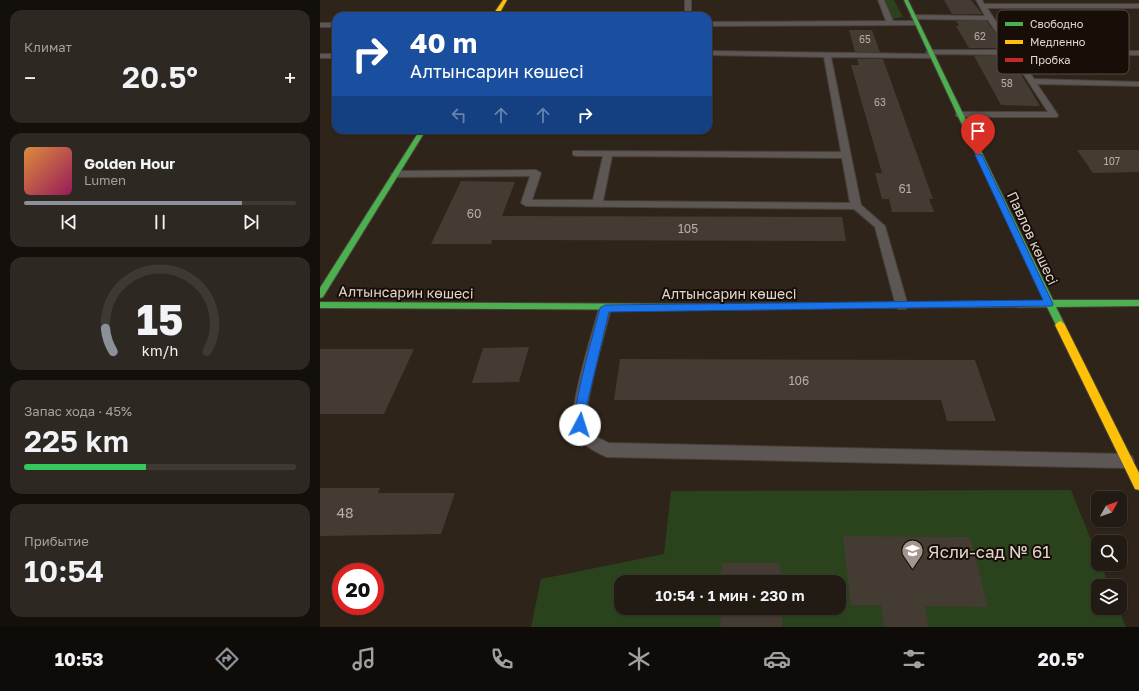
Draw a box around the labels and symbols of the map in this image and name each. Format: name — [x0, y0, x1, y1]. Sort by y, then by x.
legend — [997, 10, 1129, 74]
text: Свободно — [1030, 17, 1084, 30]
house number: 62 — [974, 30, 986, 42]
house number: 65 — [859, 33, 871, 45]
text: Медленно — [1030, 35, 1086, 48]
text: Пробка — [1030, 53, 1071, 66]
house number: 58 — [1001, 77, 1013, 89]
house number: 63 — [874, 96, 886, 108]
pin — [961, 114, 995, 155]
house number: 107 — [1104, 155, 1120, 167]
house number: 61 — [898, 181, 912, 196]
street label: Павлов көшесі — [1004, 188, 1062, 288]
house number: 60 — [467, 206, 481, 221]
house number: 105 — [678, 221, 698, 236]
street label: Алтынсарин көшесі — [338, 282, 474, 302]
street label: Алтынсарин көшесі — [661, 285, 797, 302]
house number: 106 — [789, 373, 809, 388]
position arrow — [559, 404, 601, 446]
north arrow — [1091, 491, 1127, 527]
house number: 48 — [336, 504, 354, 521]
school or university icon: Ясли-сад № 61 — [900, 538, 926, 571]
place label: Ясли-сад № 61 — [928, 541, 1051, 562]
speed limit sign: 20 — [332, 563, 384, 615]

